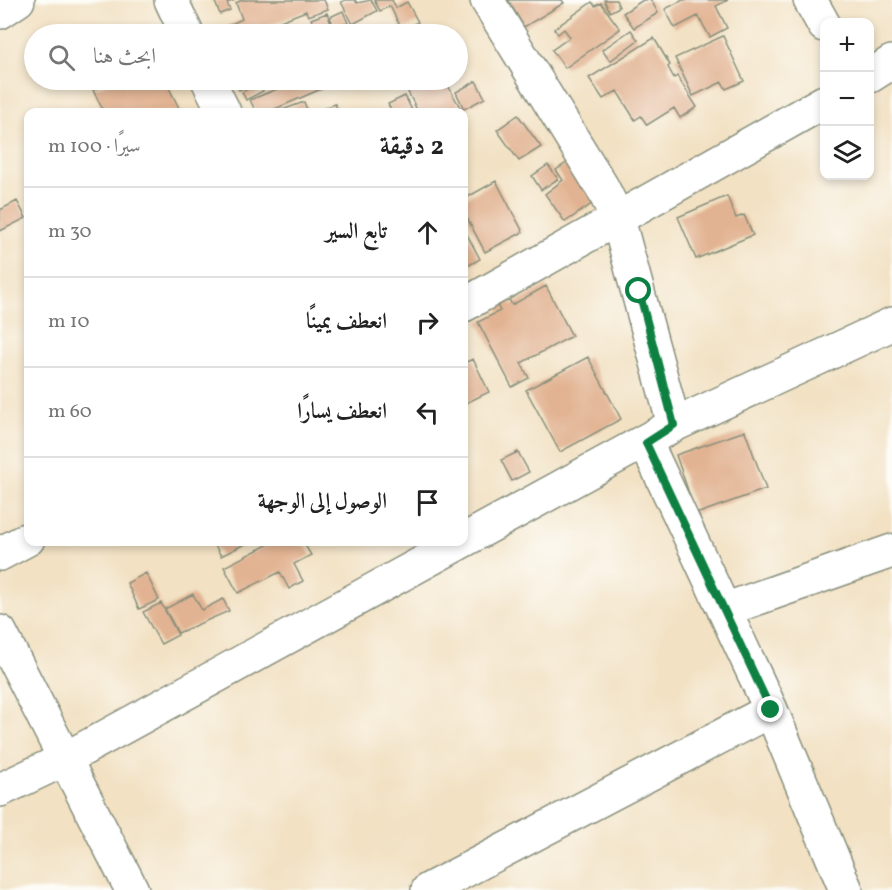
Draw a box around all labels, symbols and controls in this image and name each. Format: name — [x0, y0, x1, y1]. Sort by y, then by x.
map controls — [820, 18, 874, 180]
button: + — [820, 18, 874, 72]
search box — [24, 24, 468, 90]
icon: search — [45, 41, 78, 74]
text: ابحث هنا — [93, 42, 156, 73]
button: − — [820, 72, 874, 126]
button: layers — [820, 126, 874, 180]
text: 2 دقيقة — [380, 129, 444, 165]
text: سيرًا · 100 m — [48, 133, 141, 161]
icon: ahead — [411, 216, 444, 249]
text: تابع السير — [325, 217, 387, 248]
text: 30 m — [48, 218, 92, 246]
route start — [625, 277, 651, 303]
icon: right — [411, 306, 444, 339]
text: انعطف يمينًا — [306, 307, 387, 338]
text: 10 m — [48, 308, 89, 336]
icon: left — [411, 396, 444, 429]
text: انعطف يسارًا — [297, 397, 387, 428]
text: 60 m — [48, 398, 92, 426]
icon: arrive — [411, 486, 444, 519]
text: الوصول إلى الوجهة — [258, 487, 387, 518]
route end — [757, 696, 783, 722]

